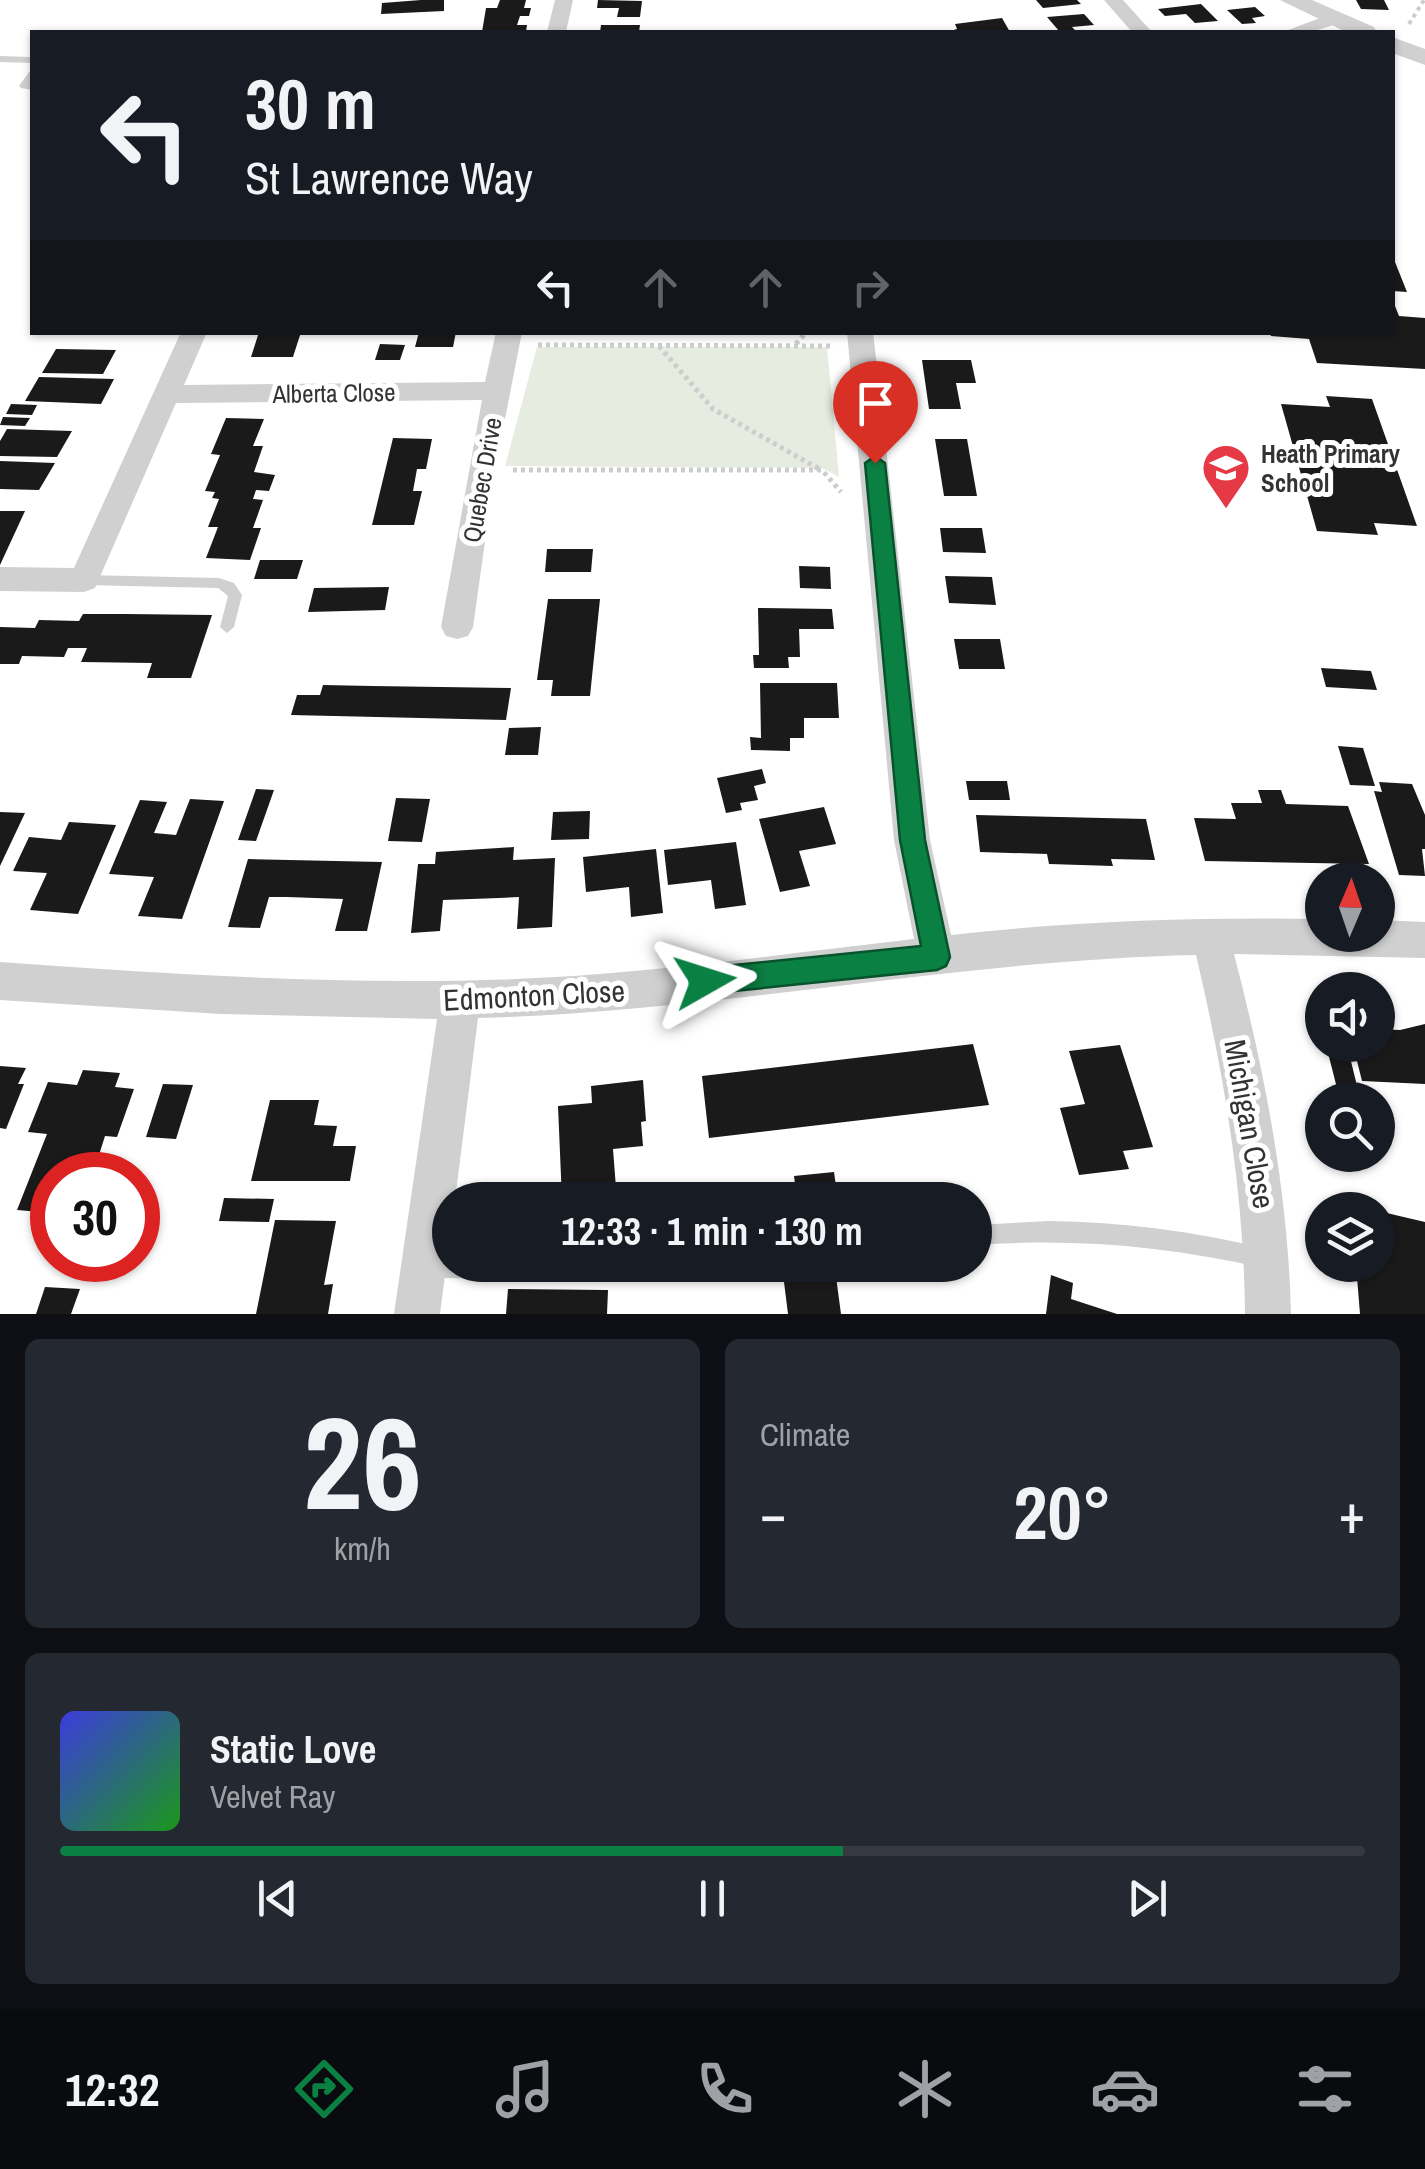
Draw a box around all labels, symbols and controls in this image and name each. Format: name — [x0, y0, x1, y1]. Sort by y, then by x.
text: 30 m — [245, 57, 376, 151]
icon: left — [80, 70, 210, 200]
text: St Lawrence Way — [245, 147, 533, 208]
icon: left — [528, 260, 583, 315]
icon: ahead — [633, 260, 688, 315]
icon: ahead — [738, 260, 793, 315]
icon: right — [843, 260, 898, 315]
pin — [833, 361, 918, 464]
street label: Alberta Close — [271, 375, 396, 411]
icon: arrive — [848, 376, 903, 431]
street label: Quebec Drive — [454, 415, 510, 545]
place label: Heath Primary School — [1261, 437, 1401, 500]
school or university icon: Heath Primary School — [1200, 442, 1252, 510]
north arrow — [1305, 862, 1395, 952]
map controls — [1305, 862, 1395, 1282]
position arrow — [653, 929, 757, 1033]
street label: Edmonton Close — [442, 970, 626, 1020]
button: sound — [1305, 972, 1395, 1062]
street label: Michigan Close — [1215, 1036, 1285, 1212]
button: search — [1305, 1082, 1395, 1172]
speed limit sign: 30 — [30, 1152, 160, 1282]
button: layers — [1305, 1192, 1395, 1282]
text: 12:33 · 1 min · 130 m — [561, 1206, 863, 1257]
text: 26 — [303, 1374, 422, 1550]
text: Climate — [760, 1413, 850, 1456]
text: 20° — [1013, 1461, 1112, 1562]
text: − — [760, 1476, 786, 1550]
text: + — [1339, 1476, 1365, 1550]
text: km/h — [334, 1527, 391, 1570]
text: Static Love — [210, 1724, 376, 1775]
text: Velvet Ray — [210, 1775, 335, 1818]
icon: previous — [250, 1871, 305, 1926]
icon: pause — [685, 1871, 740, 1926]
icon: next — [1120, 1871, 1175, 1926]
icon: directions — [289, 2054, 359, 2124]
icon: music — [490, 2054, 560, 2124]
icon: phone — [690, 2054, 760, 2124]
icon: climate — [890, 2054, 960, 2124]
icon: car — [1090, 2054, 1160, 2124]
icon: filters — [1290, 2054, 1360, 2124]
text: 12:32 — [65, 2059, 159, 2120]

